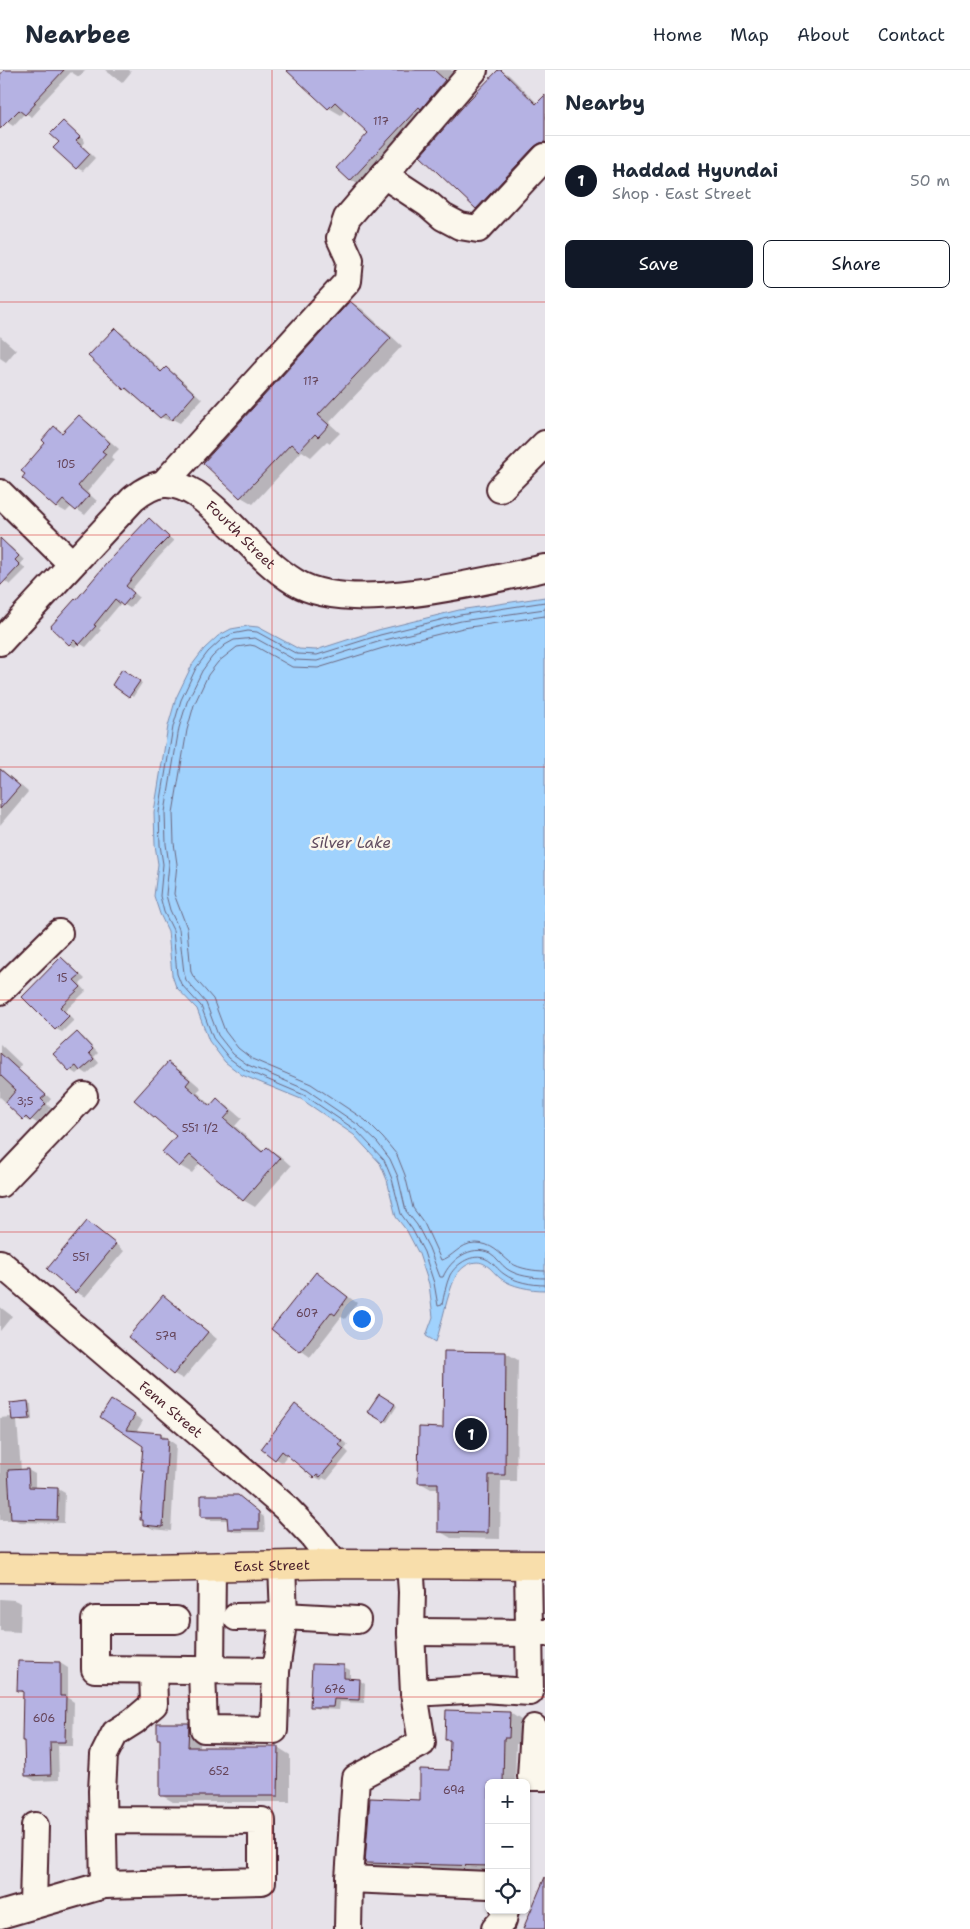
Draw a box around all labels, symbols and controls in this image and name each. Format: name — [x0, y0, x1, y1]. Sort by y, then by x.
text: Nearbee — [25, 19, 131, 51]
text: Home — [653, 23, 702, 47]
text: Map — [730, 23, 769, 47]
text: About — [797, 23, 850, 47]
text: Contact — [878, 23, 945, 47]
text: Nearby — [565, 89, 645, 117]
house number: 117 — [373, 114, 389, 129]
text: Haddad Hyundai — [612, 158, 778, 183]
text: 1 — [577, 170, 585, 191]
text: 50 m — [910, 170, 950, 191]
text: Shop · East Street — [612, 183, 751, 204]
button: Save — [565, 240, 753, 288]
button: Share — [763, 240, 950, 288]
house number: 117 — [303, 374, 319, 389]
house number: 105 — [57, 457, 76, 472]
street label: Fourth Street — [202, 497, 279, 573]
water label: Silver Lake — [311, 833, 391, 853]
house number: 15 — [56, 971, 68, 986]
house number: 3;5 — [17, 1094, 34, 1109]
house number: 551 1/2 — [182, 1121, 218, 1136]
house number: 551 — [72, 1250, 90, 1265]
house number: 607 — [296, 1306, 318, 1321]
your location — [349, 1306, 375, 1332]
house number: 579 — [155, 1329, 177, 1344]
street label: Fenn Street — [135, 1377, 206, 1442]
pin: 1 — [455, 1415, 487, 1453]
street label: East Street — [234, 1556, 310, 1575]
house number: 676 — [324, 1682, 346, 1697]
house number: 606 — [33, 1711, 55, 1726]
house number: 652 — [208, 1764, 230, 1779]
map controls — [485, 1779, 530, 1914]
button: + — [485, 1779, 530, 1824]
house number: 694 — [443, 1783, 465, 1798]
button: − — [485, 1824, 530, 1869]
button: locate — [485, 1869, 530, 1914]

